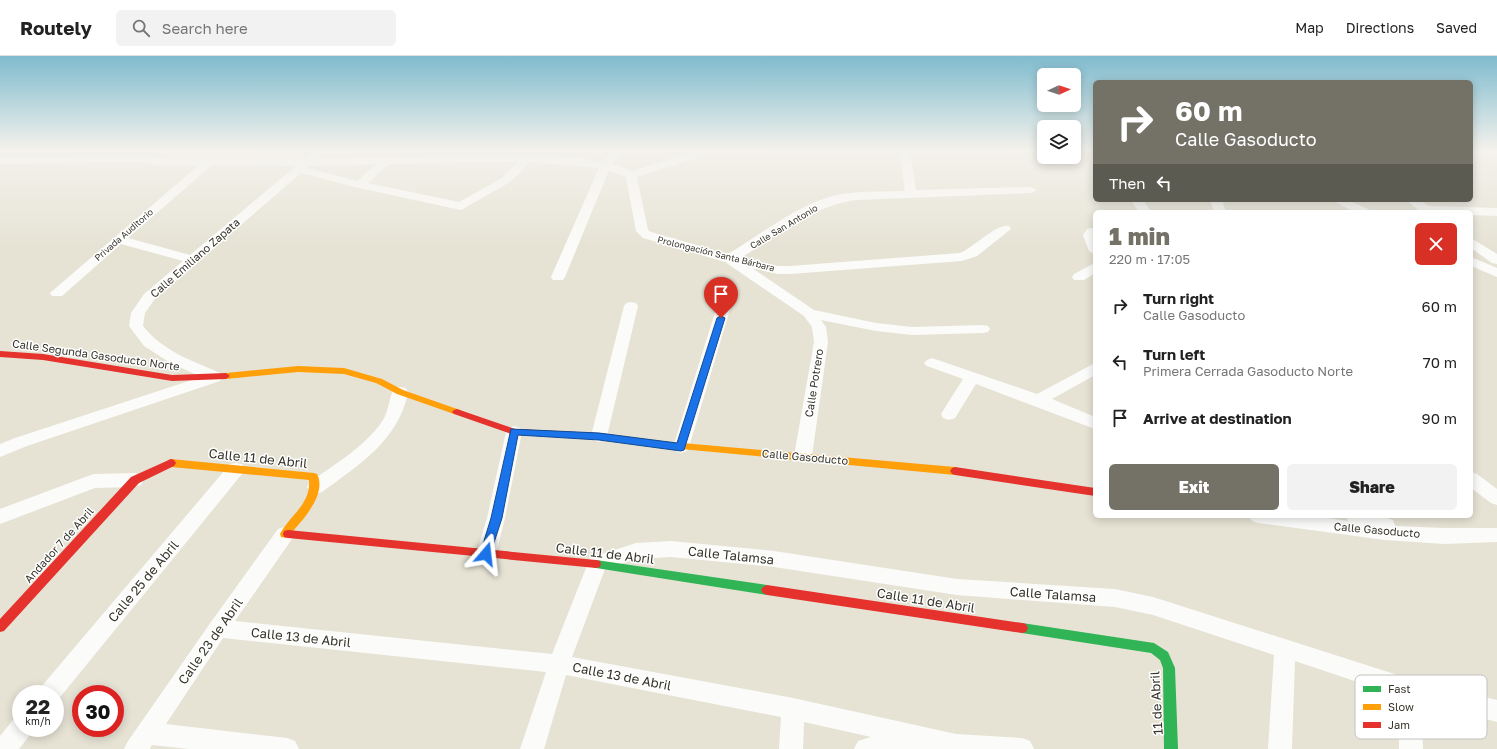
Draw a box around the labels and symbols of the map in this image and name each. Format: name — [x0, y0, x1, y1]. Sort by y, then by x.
north arrow — [1037, 68, 1081, 112]
street label: Calle San Antonio — [748, 202, 819, 251]
street label: Privada Auditorio — [92, 206, 155, 263]
street label: Calle Emiliano Zapata — [147, 215, 242, 300]
street label: Prolongación Santa Bárbara — [656, 234, 776, 273]
pin — [704, 277, 738, 318]
street label: Calle Segunda Gasoducto Norte — [12, 336, 181, 373]
street label: Calle Potrero — [802, 347, 825, 418]
street label: Calle 11 de Abril — [208, 445, 308, 471]
street label: Calle Gasoducto — [761, 446, 849, 467]
street label: Andador 7 de Abril — [21, 504, 96, 585]
street label: Calle Gasoducto — [1333, 519, 1421, 540]
position arrow — [465, 533, 507, 575]
street label: Calle 25 de Abril — [104, 537, 182, 625]
street label: Calle 11 de Abril — [555, 539, 655, 567]
street label: Calle Talamsa — [687, 543, 775, 567]
street label: Calle Talamsa — [1009, 583, 1097, 605]
street label: Calle 11 de Abril — [876, 584, 976, 616]
street label: Calle 23 de Abril — [174, 595, 246, 687]
street label: Calle 13 de Abril — [250, 624, 352, 650]
street label: Calle 13 de Abril — [571, 659, 673, 693]
street label: 11 de Abril — [1146, 671, 1166, 735]
legend — [1355, 675, 1487, 739]
text: Fast — [1388, 682, 1411, 695]
speed limit sign: 30 — [72, 685, 124, 737]
text: Slow — [1388, 700, 1414, 713]
text: Jam — [1388, 718, 1410, 731]

